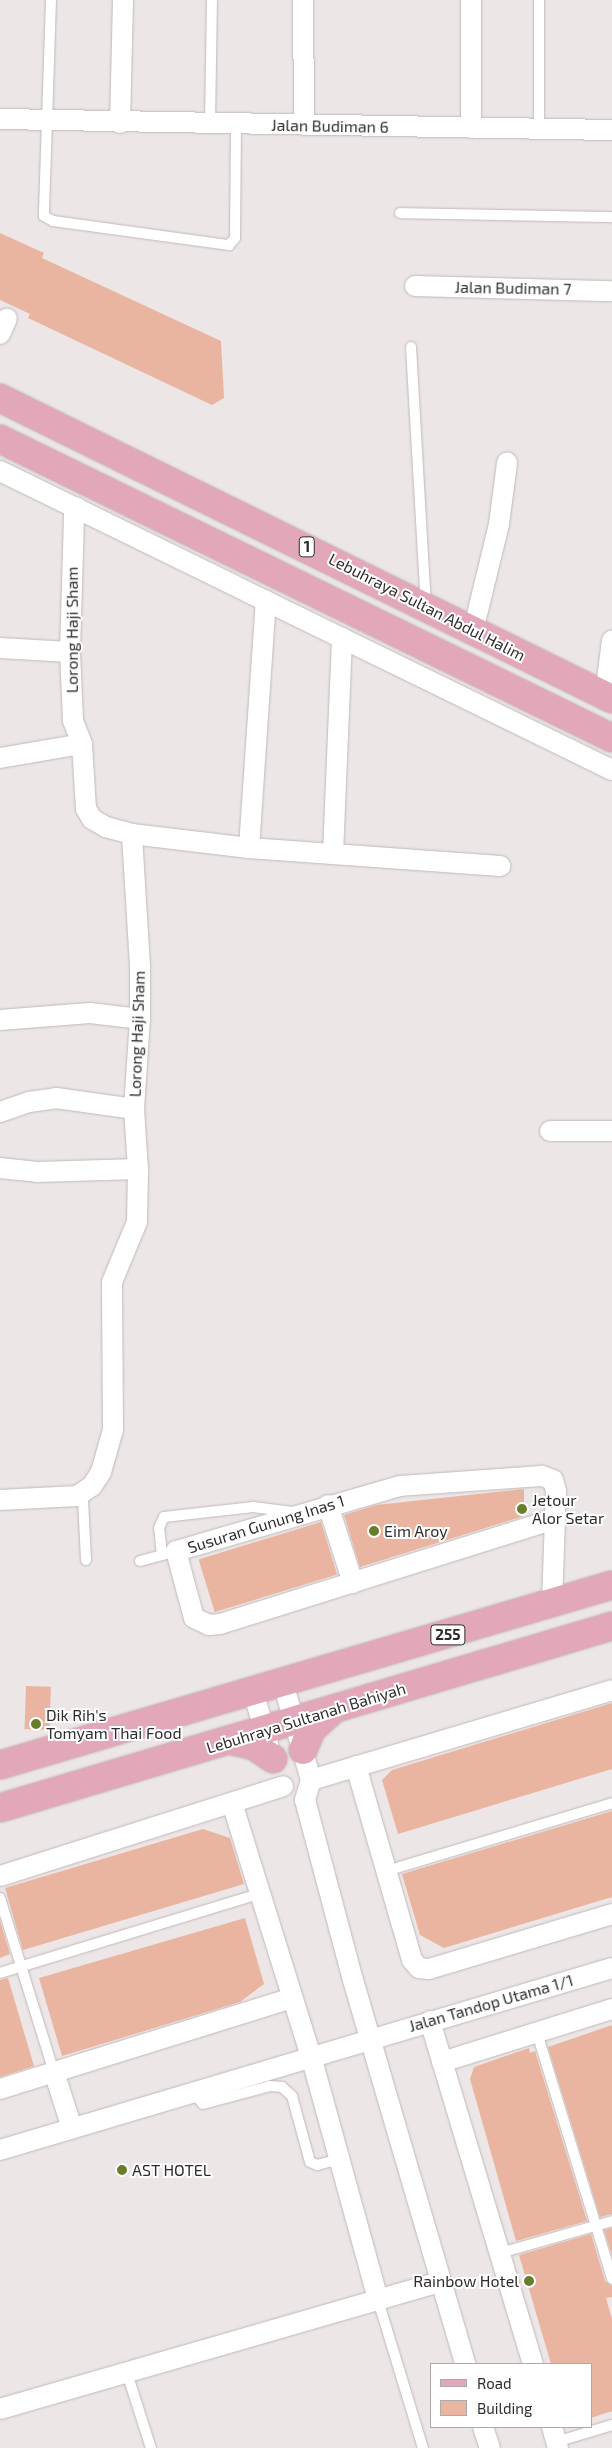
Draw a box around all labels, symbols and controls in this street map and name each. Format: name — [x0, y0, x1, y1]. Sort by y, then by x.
street label: Jalan Budiman 6 — [271, 115, 389, 137]
street label: Jalan Budiman 7 — [455, 277, 571, 299]
road number: 1 — [298, 534, 316, 560]
street label: Lebuhraya Sultan Abdul Halim — [325, 549, 529, 665]
street label: Lorong Haji Sham — [62, 567, 82, 693]
street label: Lorong Haji Sham — [125, 970, 149, 1098]
place label: Jetour Alor Setar — [532, 1490, 605, 1528]
street label: Susuran Gunung Inas 1 — [185, 1491, 347, 1557]
marker: Jetour Alor Setar — [516, 1503, 528, 1515]
place label: Eim Aroy — [384, 1521, 448, 1541]
marker: Eim Aroy — [368, 1525, 380, 1537]
road number: 255 — [429, 1622, 467, 1648]
street label: Lebuhraya Sultanah Bahiyah — [204, 1679, 408, 1757]
place label: Dik Rih's Tomyam Thai Food — [46, 1705, 182, 1743]
marker: Dik Rih's Tomyam Thai Food — [30, 1718, 42, 1730]
street label: Jalan Tandop Utama 1/1 — [406, 1970, 576, 2036]
place label: AST HOTEL — [132, 2160, 211, 2180]
marker: AST HOTEL — [116, 2164, 128, 2176]
place label: Rainbow Hotel — [413, 2271, 519, 2291]
marker: Rainbow Hotel — [523, 2275, 535, 2287]
legend — [430, 2363, 592, 2428]
text: Road — [477, 2374, 512, 2392]
text: Building — [477, 2399, 532, 2417]

